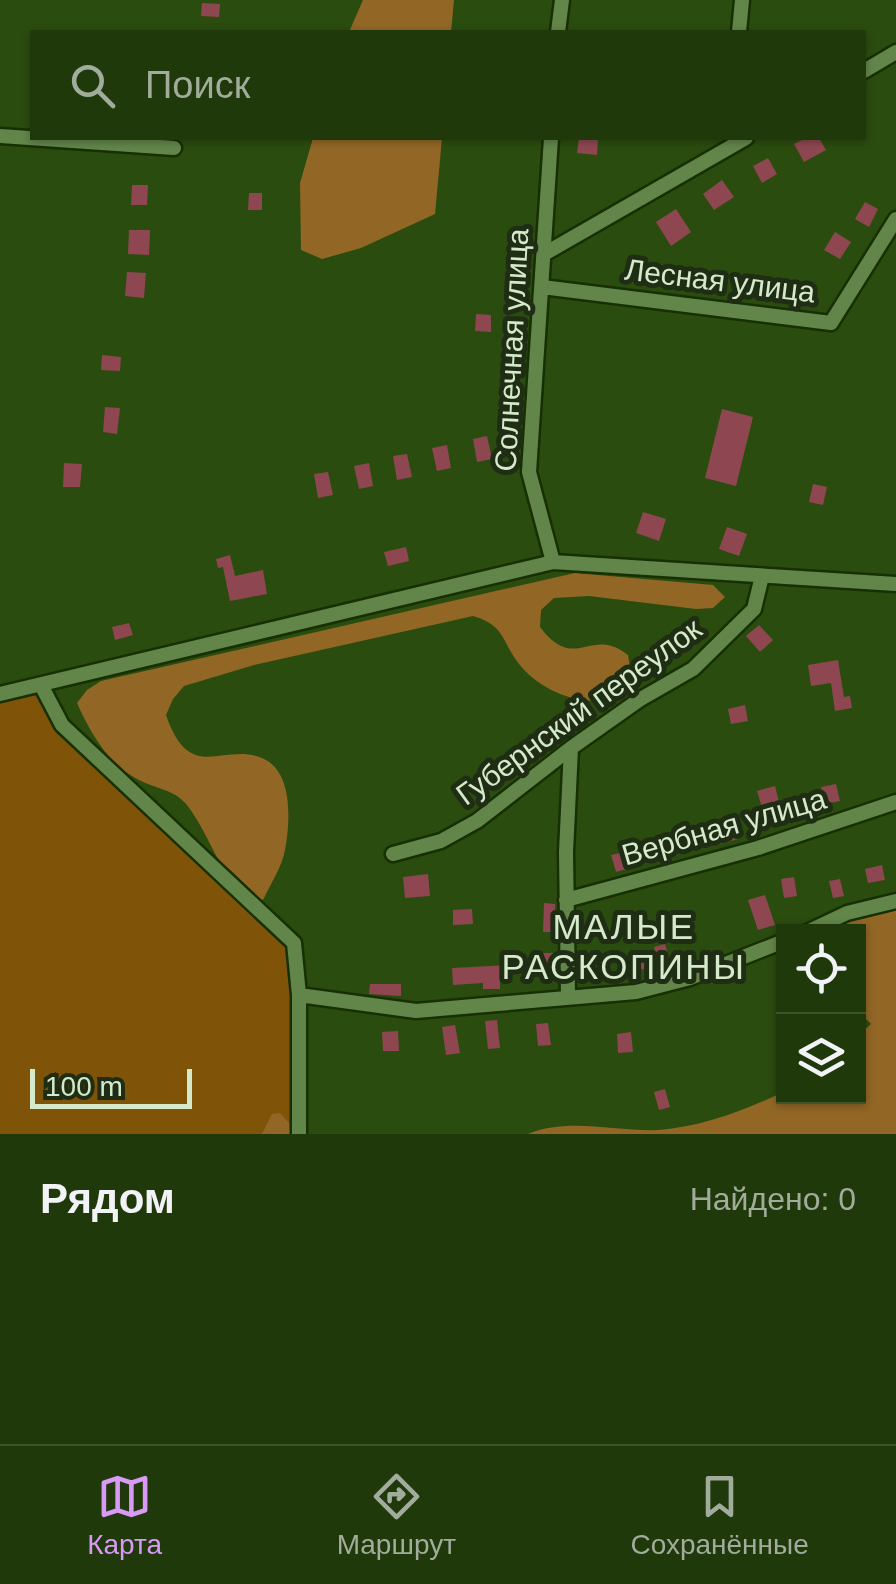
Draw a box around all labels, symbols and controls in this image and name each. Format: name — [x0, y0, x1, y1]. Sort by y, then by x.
search box — [30, 30, 866, 140]
icon: search — [65, 58, 120, 113]
text: Поиск — [145, 64, 250, 106]
street label: Солнечная улица — [489, 227, 534, 472]
street label: Лесная улица — [623, 252, 818, 309]
street label: Губернский переулок — [450, 611, 708, 811]
street label: Вербная улица — [618, 782, 830, 871]
district label: МАЛЫЕ РАСКОПИНЫ — [501, 907, 747, 986]
map controls — [776, 924, 866, 1104]
button: locate — [776, 924, 866, 1014]
button: layers — [776, 1014, 866, 1104]
scale bar — [30, 1064, 192, 1108]
text: 100 m — [45, 1071, 123, 1102]
text: Рядом — [40, 1175, 175, 1222]
text: Найдено: 0 — [690, 1181, 856, 1217]
tab: Карта — [87, 1469, 162, 1561]
tab: Маршрут — [337, 1469, 456, 1561]
tab: Сохранённые — [630, 1469, 809, 1561]

